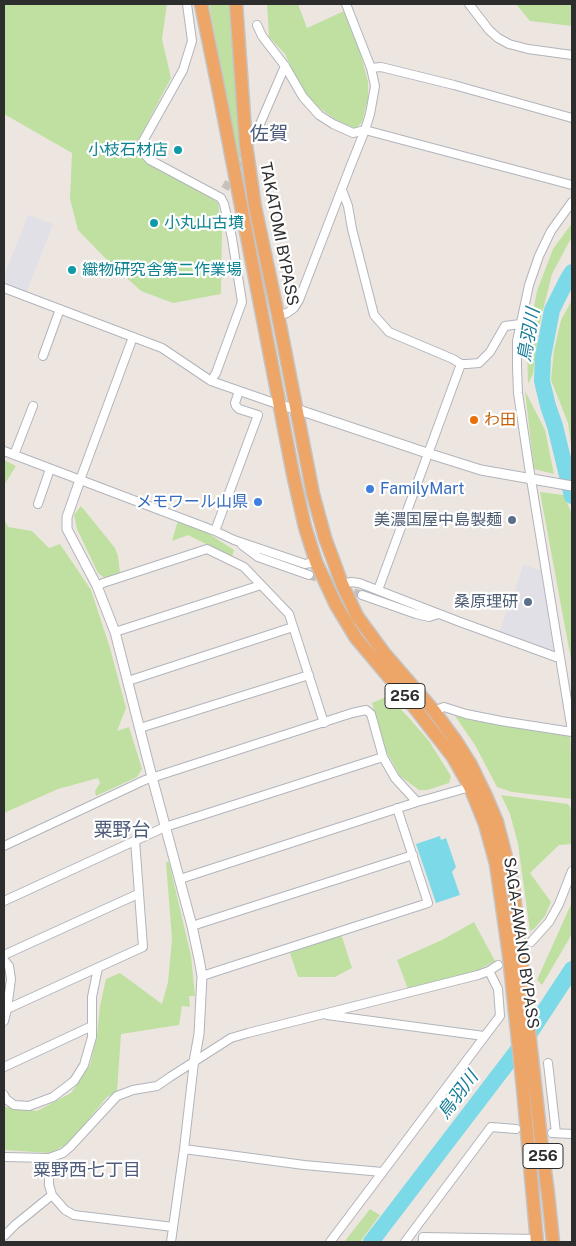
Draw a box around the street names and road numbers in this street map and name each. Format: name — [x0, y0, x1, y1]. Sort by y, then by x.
street label: TAKATOMI BYPASS — [256, 161, 302, 307]
road number: 256 — [385, 684, 425, 708]
street label: SAGA-AWANO BYPASS — [499, 856, 543, 1030]
road number: 256 — [523, 1144, 563, 1168]

